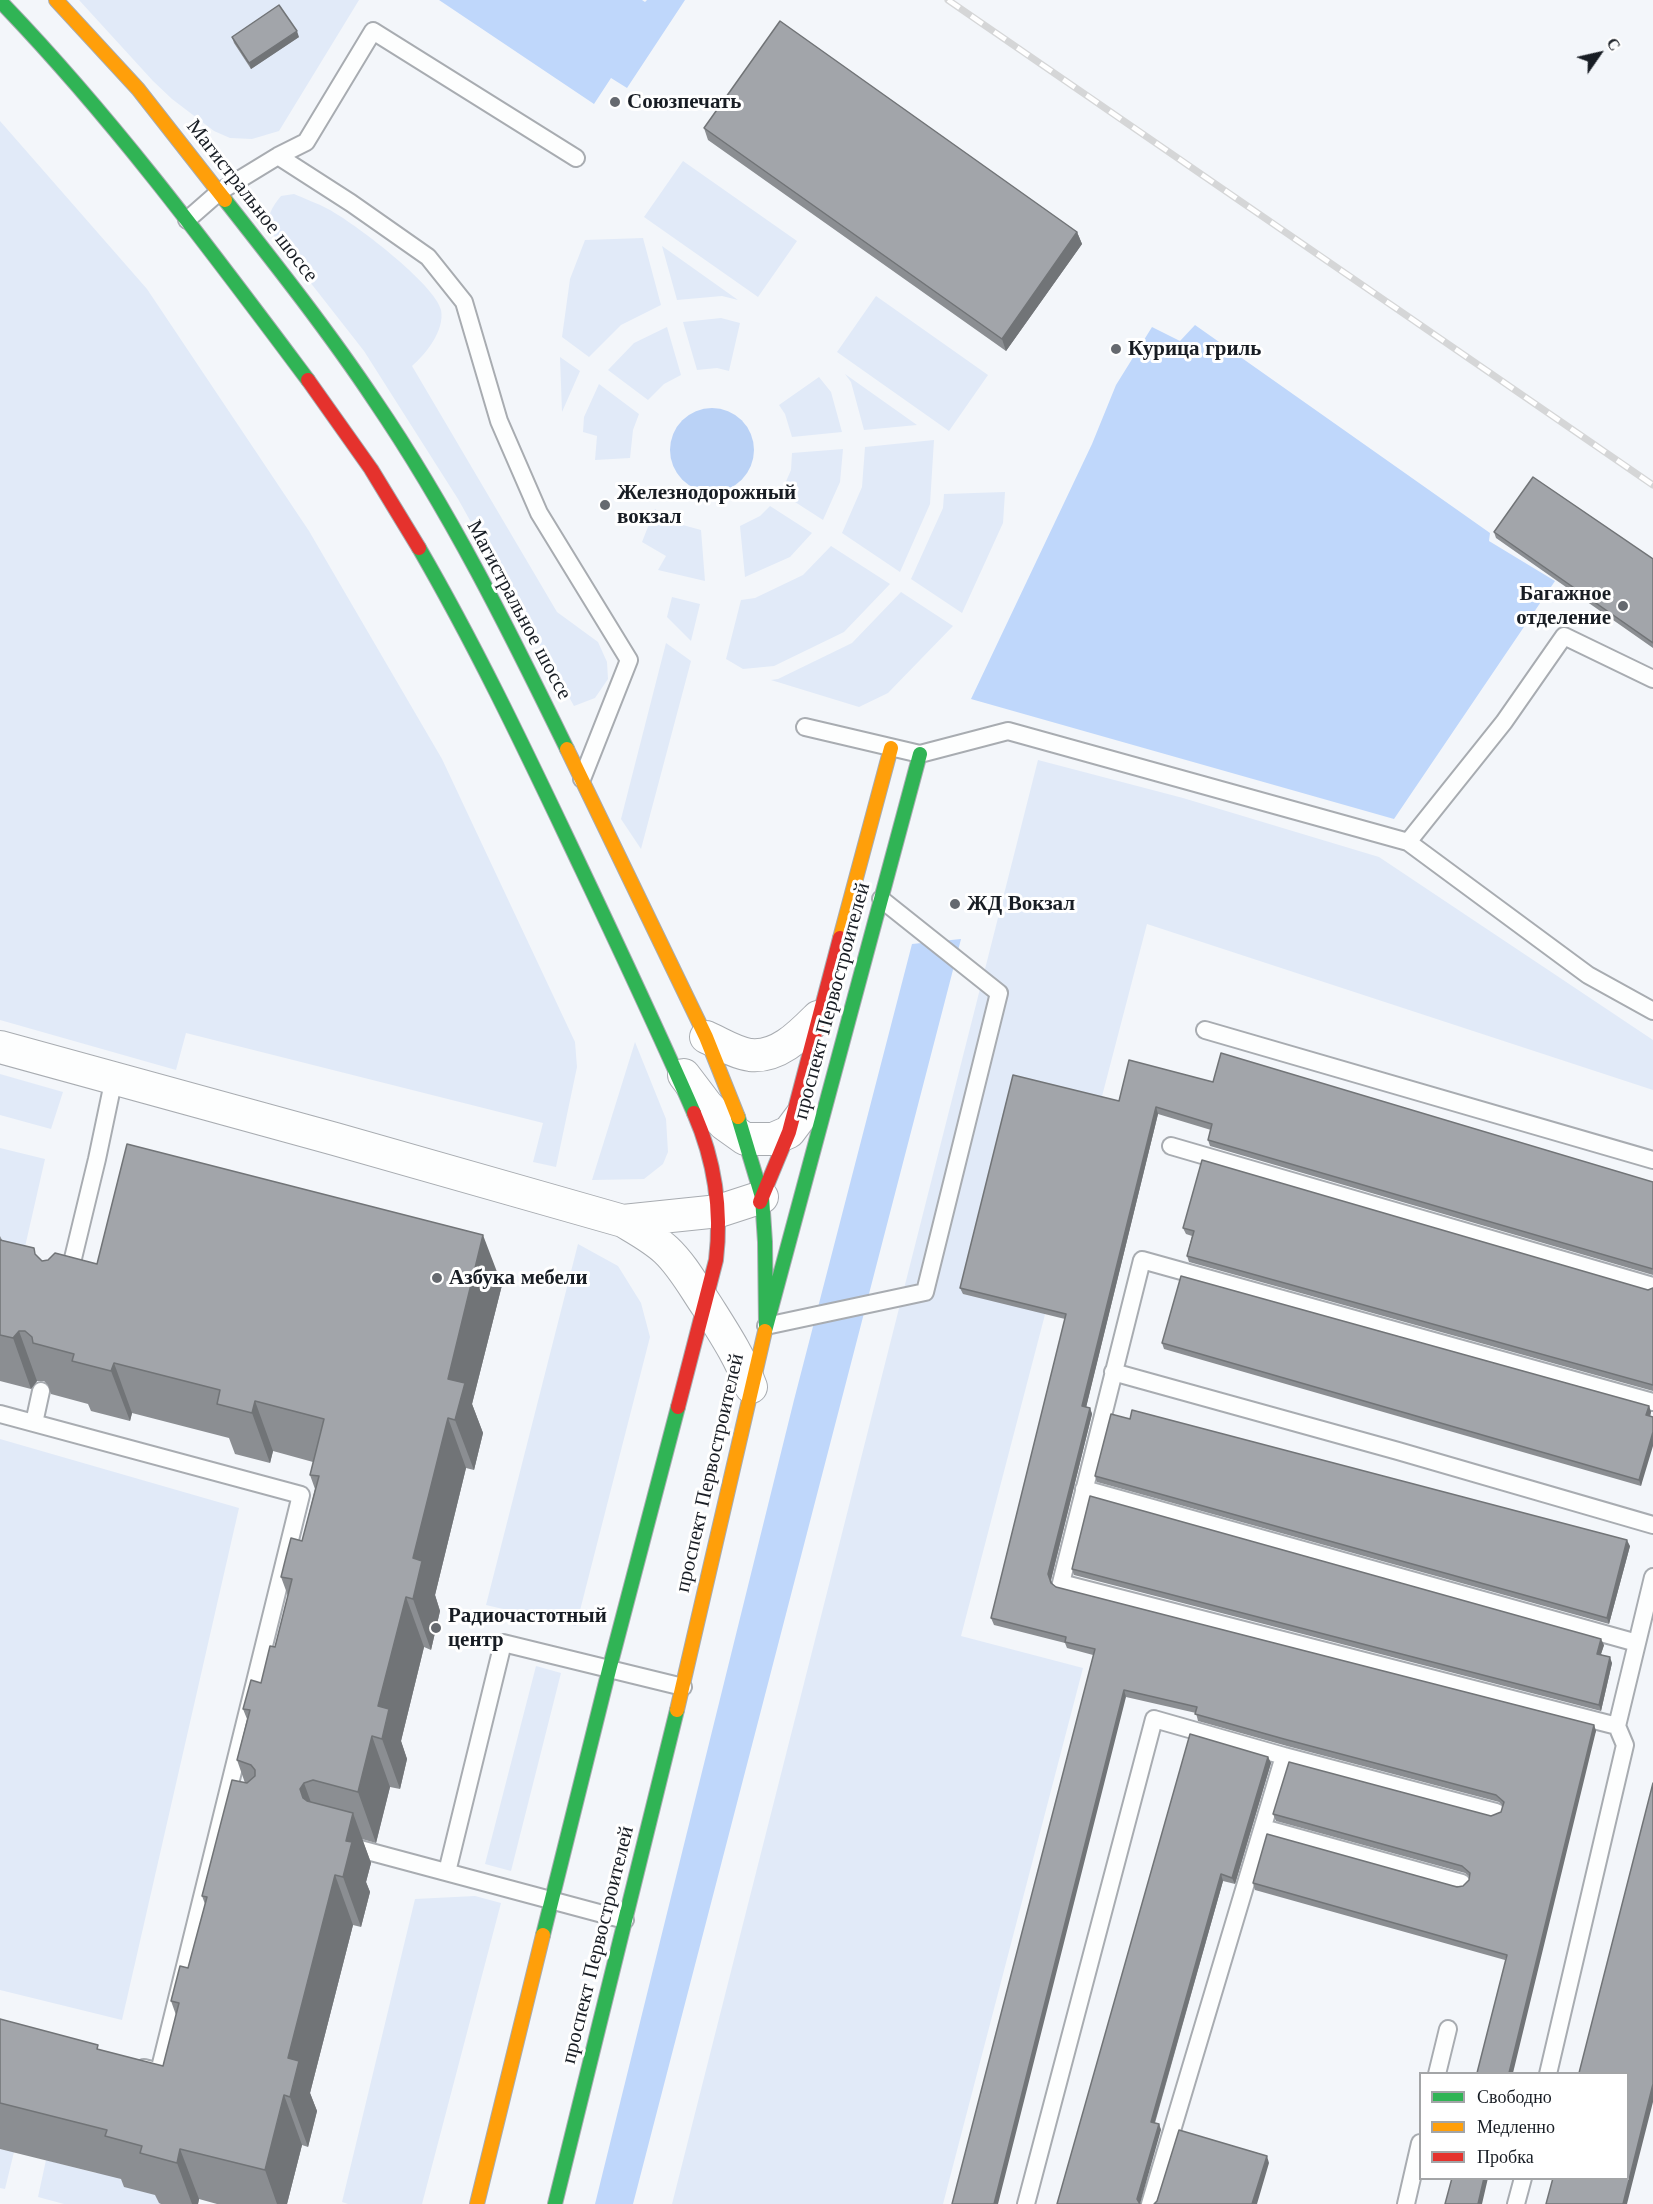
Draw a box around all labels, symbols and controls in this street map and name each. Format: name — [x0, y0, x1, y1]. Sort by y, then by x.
north arrow — [1569, 24, 1629, 84]
text: С — [1602, 34, 1625, 54]
place label: Союзпечать — [627, 89, 741, 115]
marker: Союзпечать — [608, 95, 622, 109]
street label: Магистральное шоссе — [181, 115, 323, 287]
place label: Курица гриль — [1128, 336, 1261, 362]
marker: Курица гриль — [1109, 342, 1123, 356]
place label: Железнодорожный вокзал — [617, 480, 796, 530]
marker: Железнодорожный вокзал — [598, 498, 612, 512]
street label: Магистральное шоссе — [461, 516, 577, 704]
place label: Багажное отделение — [1516, 581, 1611, 631]
marker: Багажное отделение — [1616, 599, 1630, 613]
street label: проспект Первостроителей — [788, 880, 876, 1122]
place label: ЖД Вокзал — [967, 891, 1075, 917]
marker: ЖД Вокзал — [948, 897, 962, 911]
place label: Азбука мебели — [449, 1265, 588, 1291]
marker: Азбука мебели — [430, 1271, 444, 1285]
street label: проспект Первостроителей — [670, 1351, 750, 1595]
place label: Радиочастотный центр — [448, 1603, 607, 1653]
marker: Радиочастотный центр — [429, 1621, 443, 1635]
street label: проспект Первостроителей — [556, 1824, 640, 2066]
legend — [1419, 2072, 1629, 2180]
text: Свободно — [1477, 2086, 1552, 2108]
text: Медленно — [1477, 2116, 1555, 2138]
text: Пробка — [1477, 2146, 1534, 2168]

